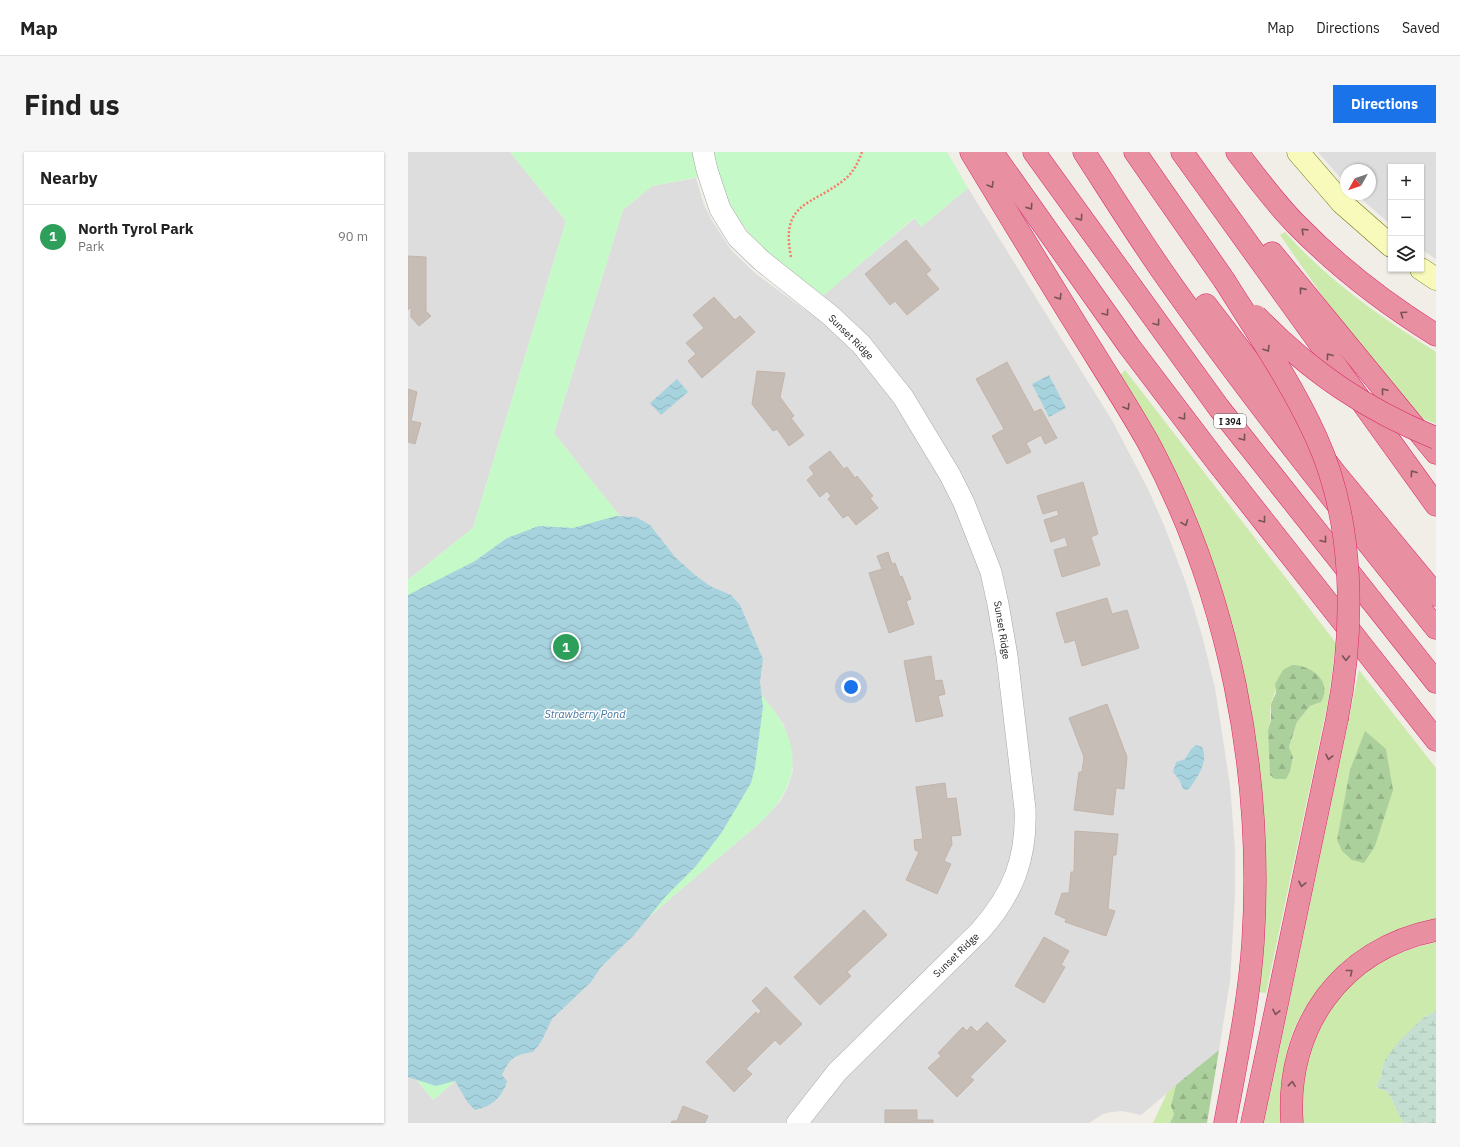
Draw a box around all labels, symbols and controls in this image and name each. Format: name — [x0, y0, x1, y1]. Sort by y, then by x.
text: Map — [20, 16, 58, 40]
text: Map — [1267, 19, 1294, 37]
text: Directions — [1316, 19, 1380, 37]
text: Saved — [1402, 19, 1440, 37]
button: Directions — [1333, 85, 1436, 123]
text: Find us — [24, 86, 120, 123]
north arrow — [1340, 164, 1376, 200]
map controls — [1388, 164, 1424, 272]
button: + — [1388, 164, 1424, 200]
text: Nearby — [40, 167, 98, 189]
one-way arrow — [987, 181, 994, 188]
button: − — [1388, 200, 1424, 236]
one-way arrow — [1025, 203, 1033, 210]
one-way arrow — [1075, 214, 1083, 221]
text: North Tyrol Park — [78, 219, 193, 238]
text: 1 — [49, 228, 57, 245]
text: 90 m — [338, 228, 368, 245]
one-way arrow — [1301, 228, 1309, 236]
button: layers — [1388, 236, 1424, 272]
text: Park — [78, 238, 104, 255]
one-way arrow — [1300, 288, 1307, 295]
one-way arrow — [1054, 292, 1061, 299]
one-way arrow — [1101, 309, 1108, 316]
street label: Sunset Ridge — [826, 312, 877, 363]
one-way arrow — [1401, 312, 1408, 319]
one-way arrow — [1152, 319, 1159, 326]
one-way arrow — [1262, 345, 1270, 352]
one-way arrow — [1326, 353, 1334, 360]
one-way arrow — [1382, 388, 1389, 395]
one-way arrow — [1122, 403, 1129, 410]
one-way arrow — [1178, 413, 1185, 420]
road number: I 394 — [1214, 414, 1246, 428]
one-way arrow — [1239, 434, 1246, 441]
one-way arrow — [1410, 470, 1418, 477]
one-way arrow — [1258, 516, 1265, 523]
one-way arrow — [1181, 520, 1189, 527]
one-way arrow — [1319, 536, 1326, 543]
street label: Sunset Ridge — [991, 600, 1013, 661]
pin: 1 — [553, 632, 579, 662]
one-way arrow — [1342, 655, 1350, 661]
your location — [841, 677, 861, 697]
water label: Strawberry Pond — [544, 707, 626, 721]
one-way arrow — [1326, 754, 1334, 760]
one-way arrow — [1299, 881, 1307, 888]
street label: Sunset Ridge — [930, 930, 982, 980]
one-way arrow — [1346, 969, 1353, 976]
one-way arrow — [1272, 1008, 1280, 1015]
one-way arrow — [1288, 1081, 1297, 1087]

